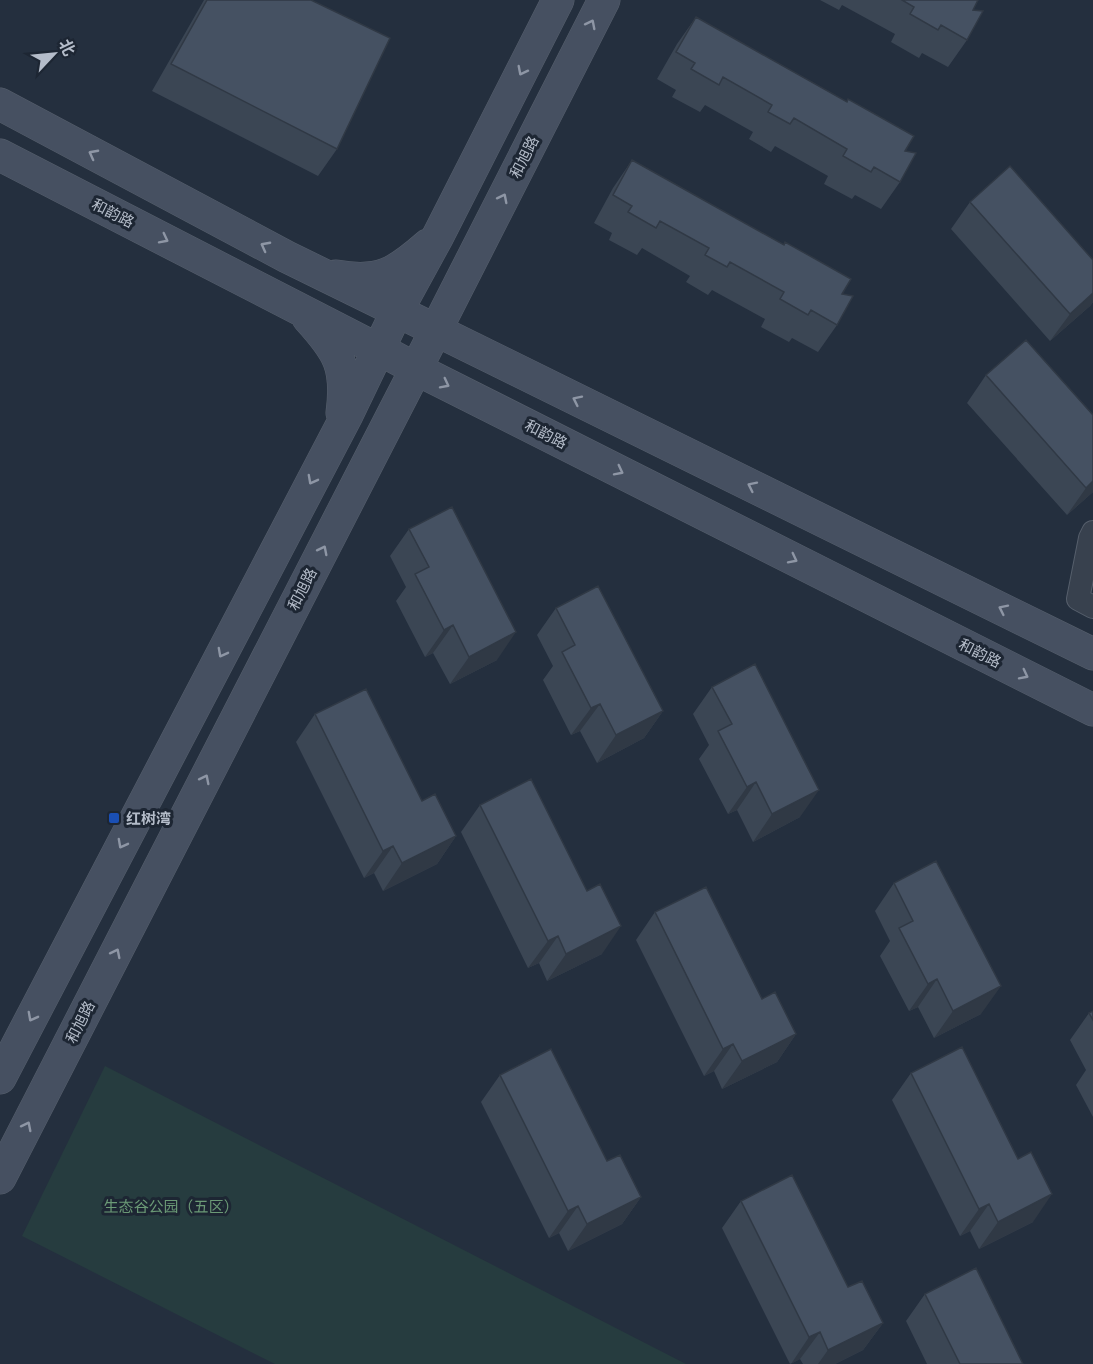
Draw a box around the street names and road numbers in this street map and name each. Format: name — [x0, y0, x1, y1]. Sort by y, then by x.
street label: 和旭路 — [504, 132, 544, 182]
street label: 和韵路 — [88, 193, 138, 233]
street label: 和韵路 — [521, 414, 571, 454]
street label: 和旭路 — [282, 564, 322, 614]
street label: 和韵路 — [955, 633, 1005, 673]
street label: 和旭路 — [60, 997, 100, 1047]

